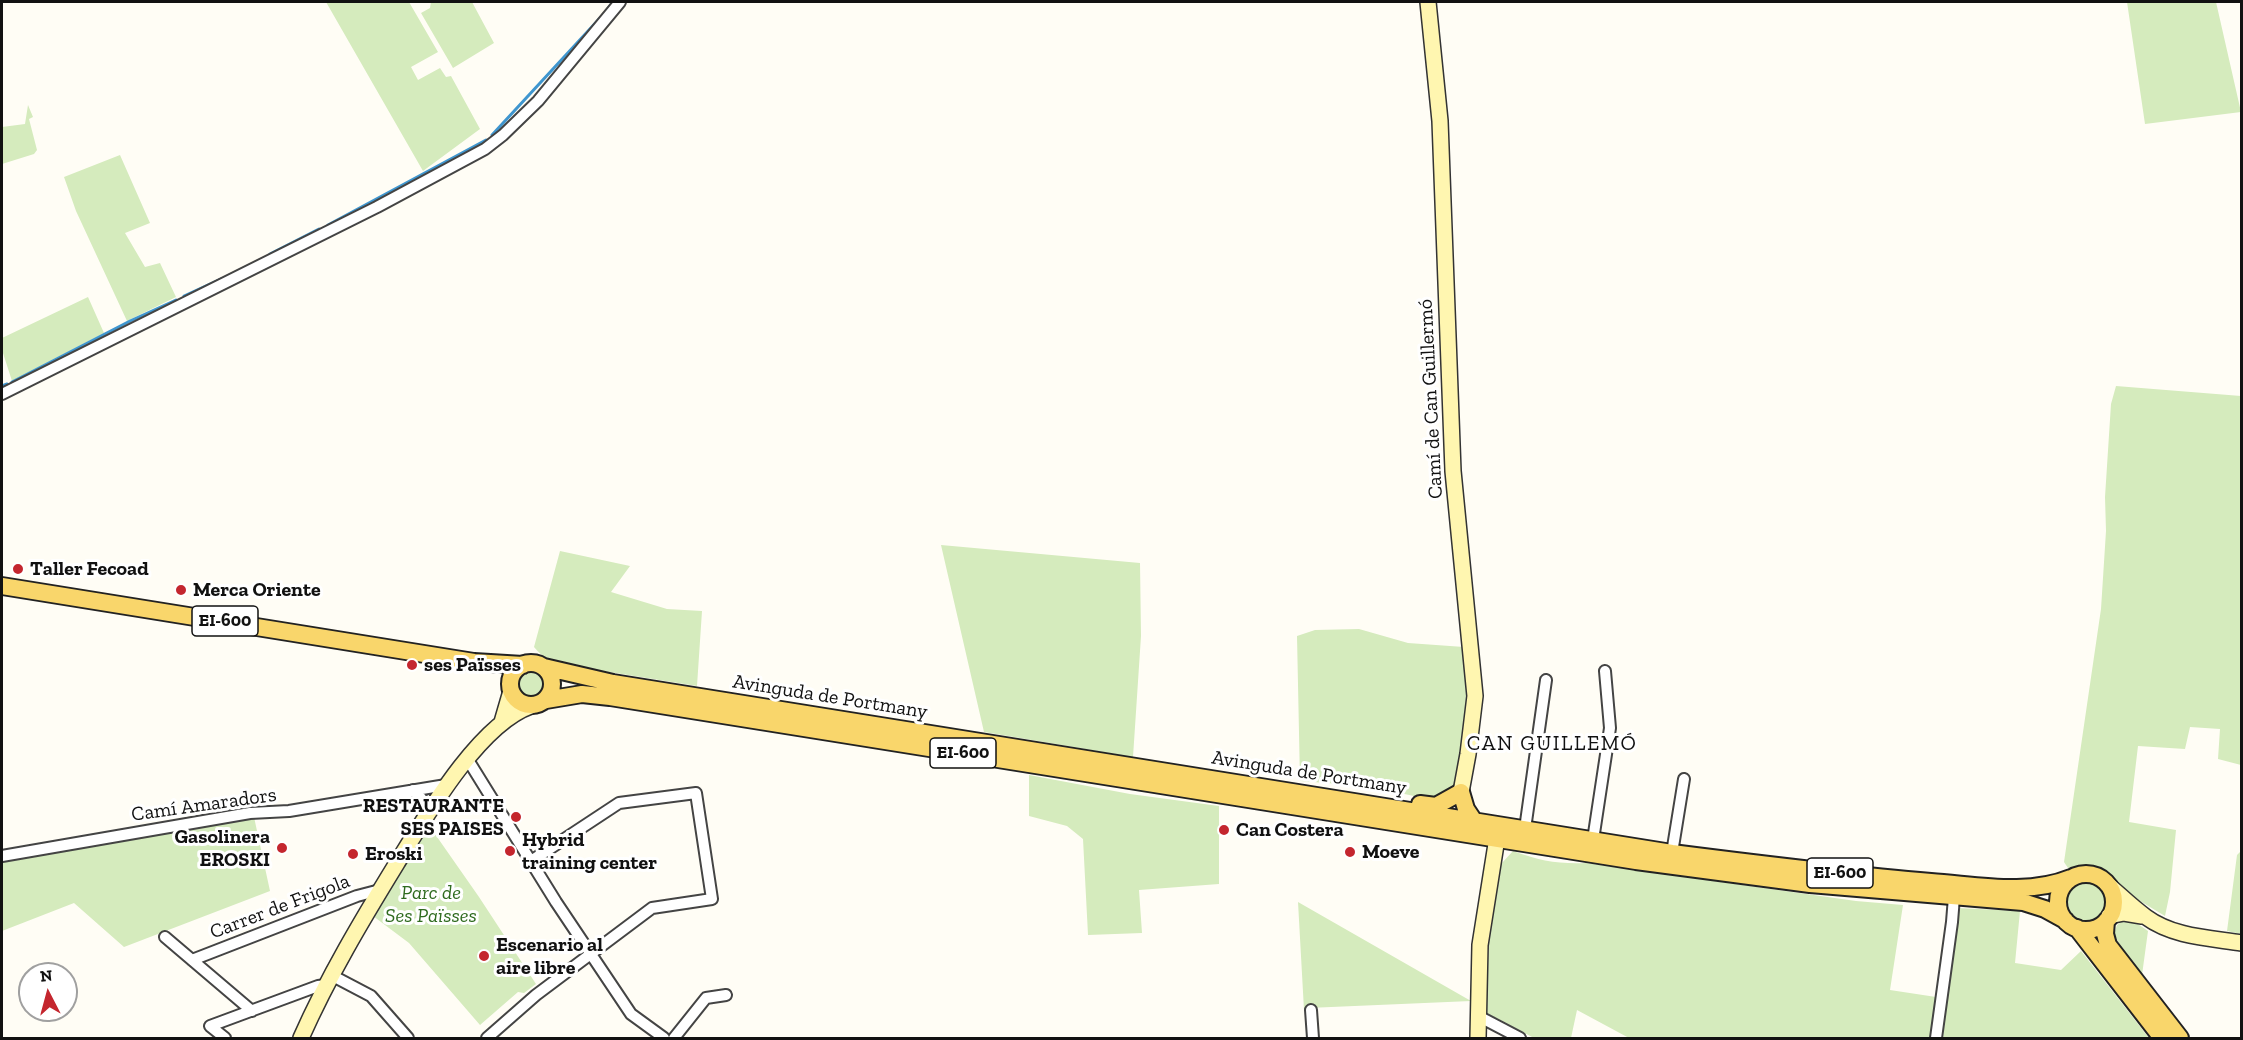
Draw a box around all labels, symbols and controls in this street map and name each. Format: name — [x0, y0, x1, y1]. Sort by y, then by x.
street label: Camí de Can Guillermó — [1414, 298, 1448, 500]
place label: Taller Fecoad — [30, 557, 149, 581]
marker: Taller Fecoad — [11, 562, 25, 576]
place label: Merca Oriente — [193, 578, 321, 602]
marker: Merca Oriente — [174, 583, 188, 597]
road number: EI-600 — [192, 606, 258, 636]
place label: ses Païsses — [424, 653, 521, 677]
marker: ses Païsses — [405, 658, 419, 672]
street label: Avinguda de Portmany — [731, 670, 929, 724]
district label: CAN GUILLEMÓ — [1467, 731, 1637, 757]
road number: EI-600 — [930, 738, 996, 768]
street label: Avinguda de Portmany — [1210, 746, 1408, 800]
street label: Camí Amaradors — [130, 783, 278, 827]
place label: RESTAURANTE SES PAISES — [363, 794, 504, 841]
marker: RESTAURANTE SES PAISES — [509, 810, 523, 824]
place label: Can Costera — [1236, 818, 1344, 842]
marker: Can Costera — [1217, 823, 1231, 837]
place label: Gasolinera EROSKI — [174, 825, 270, 872]
place label: Hybrid training center — [522, 828, 657, 875]
place label: Moeve — [1362, 840, 1419, 864]
marker: Gasolinera EROSKI — [275, 841, 289, 855]
place label: Eroski — [365, 842, 422, 866]
marker: Hybrid training center — [503, 844, 517, 858]
marker: Moeve — [1343, 845, 1357, 859]
marker: Eroski — [346, 847, 360, 861]
road number: EI-600 — [1807, 858, 1873, 888]
street label: Carrer de Frigola — [207, 869, 353, 945]
park label: Parc de Ses Païsses — [385, 881, 477, 928]
place label: Escenario al aire libre — [496, 933, 603, 980]
marker: Escenario al aire libre — [477, 949, 491, 963]
north arrow — [18, 962, 78, 1022]
text: N — [39, 966, 53, 986]

